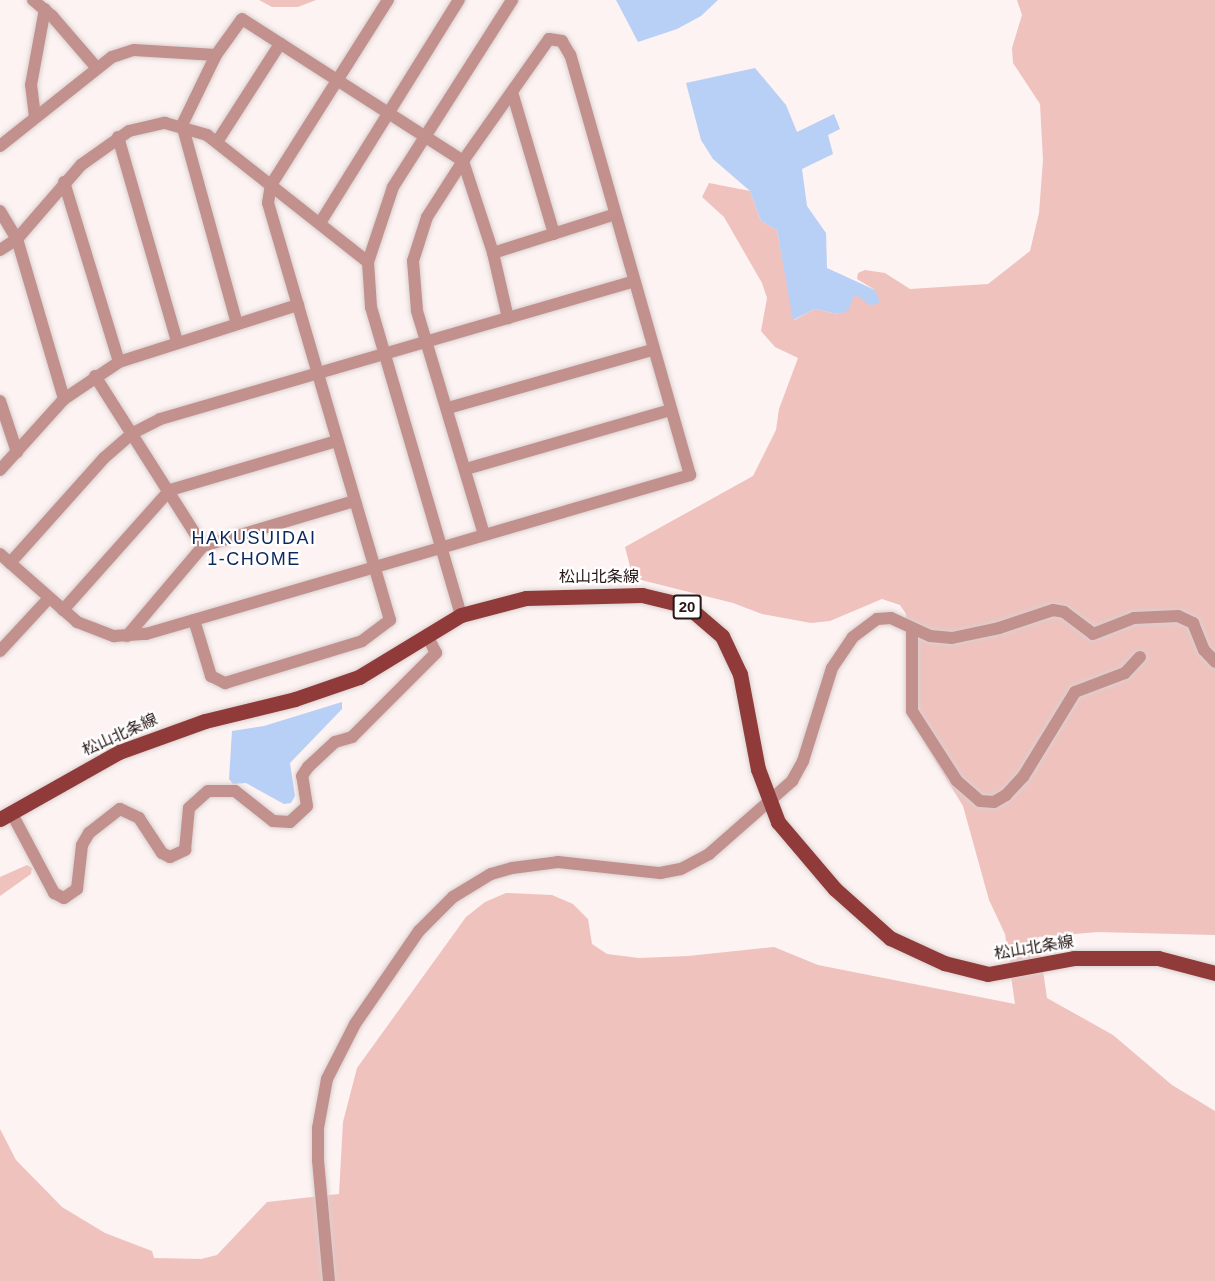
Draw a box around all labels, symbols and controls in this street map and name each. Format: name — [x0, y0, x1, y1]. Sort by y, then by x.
district label: HAKUSUIDAI 1-CHOME — [191, 528, 317, 570]
street label: 松山北条線 — [559, 567, 639, 587]
road number: 20 — [672, 595, 702, 619]
street label: 松山北条線 — [80, 710, 160, 760]
street label: 松山北条線 — [993, 932, 1075, 964]

